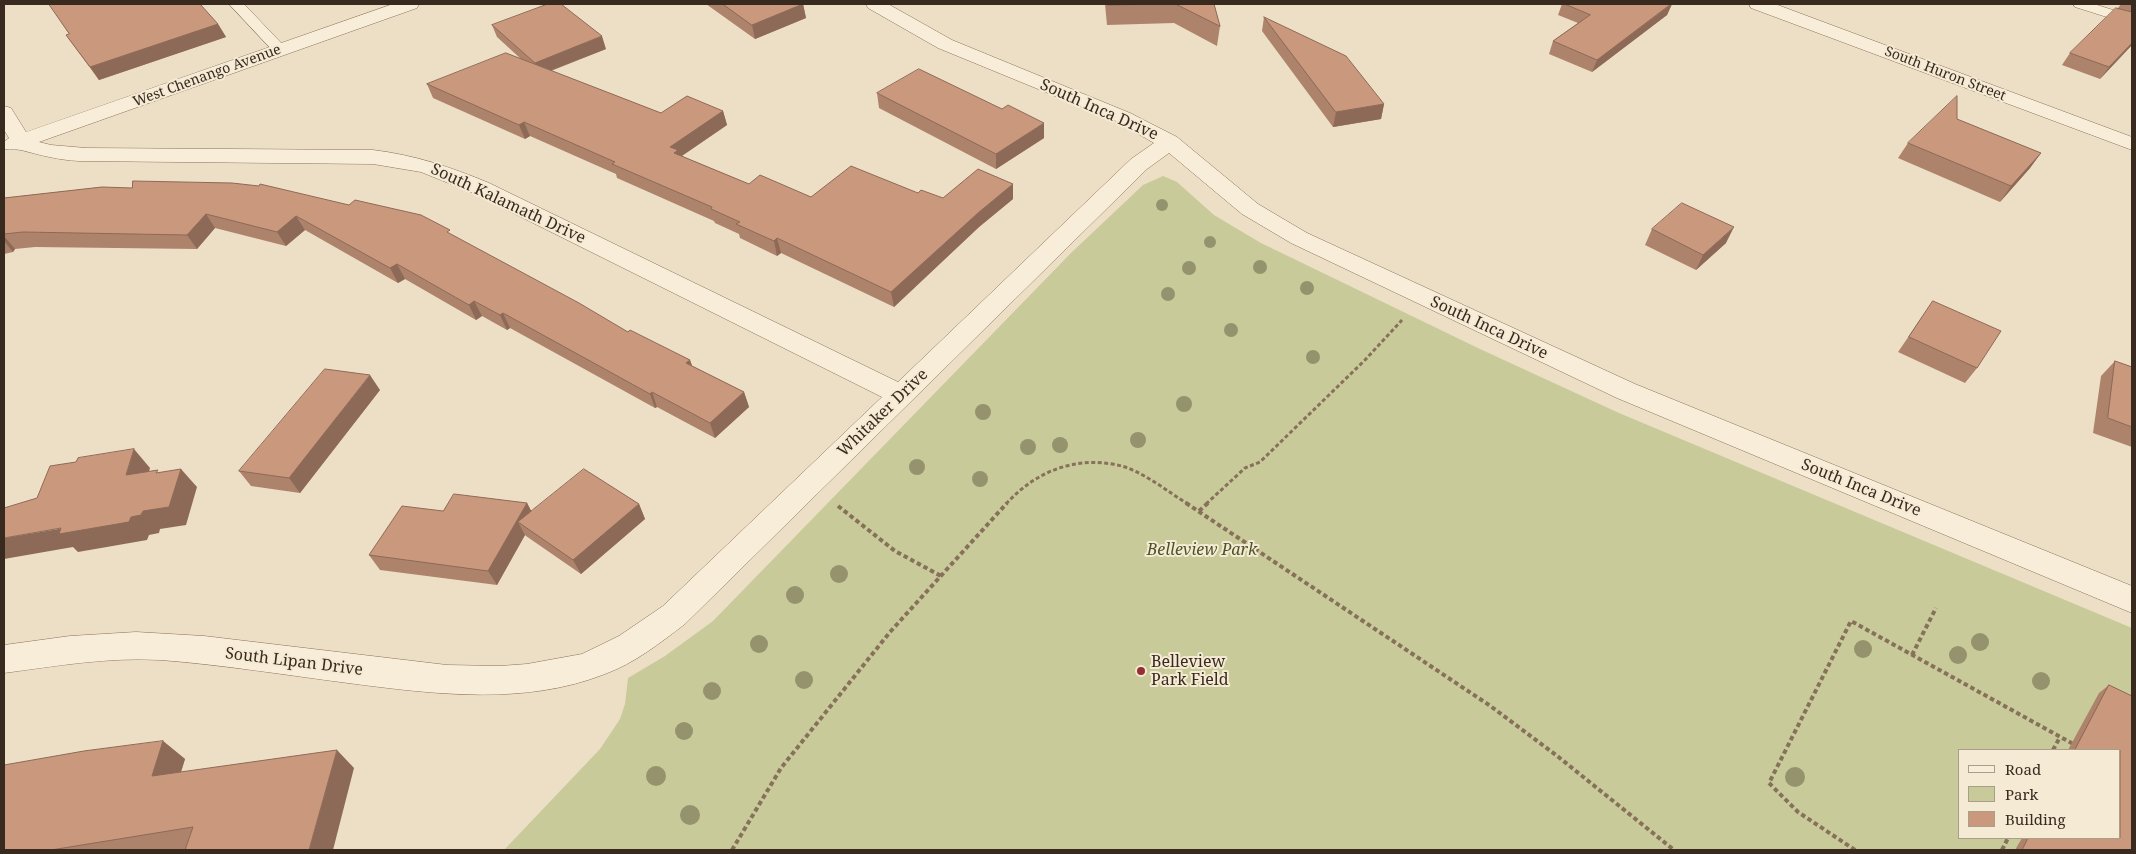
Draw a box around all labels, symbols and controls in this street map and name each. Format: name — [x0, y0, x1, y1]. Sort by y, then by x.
street label: West Chenango Avenue — [131, 41, 283, 111]
street label: South Huron Street — [1882, 43, 2008, 105]
street label: South Inca Drive — [1037, 75, 1161, 145]
street label: South Kalamath Drive — [428, 160, 588, 248]
street label: South Inca Drive — [1427, 292, 1551, 364]
street label: Whitaker Drive — [834, 365, 932, 461]
street label: South Inca Drive — [1798, 455, 1924, 521]
park label: Belleview Park — [1147, 540, 1257, 560]
street label: South Lipan Drive — [224, 644, 364, 680]
place label: Belleview Park Field — [1151, 652, 1229, 690]
marker: Belleview Park Field — [1135, 665, 1147, 677]
legend — [1958, 749, 2121, 839]
text: Road — [2005, 759, 2041, 779]
text: Park — [2005, 784, 2038, 804]
text: Building — [2005, 809, 2066, 829]

